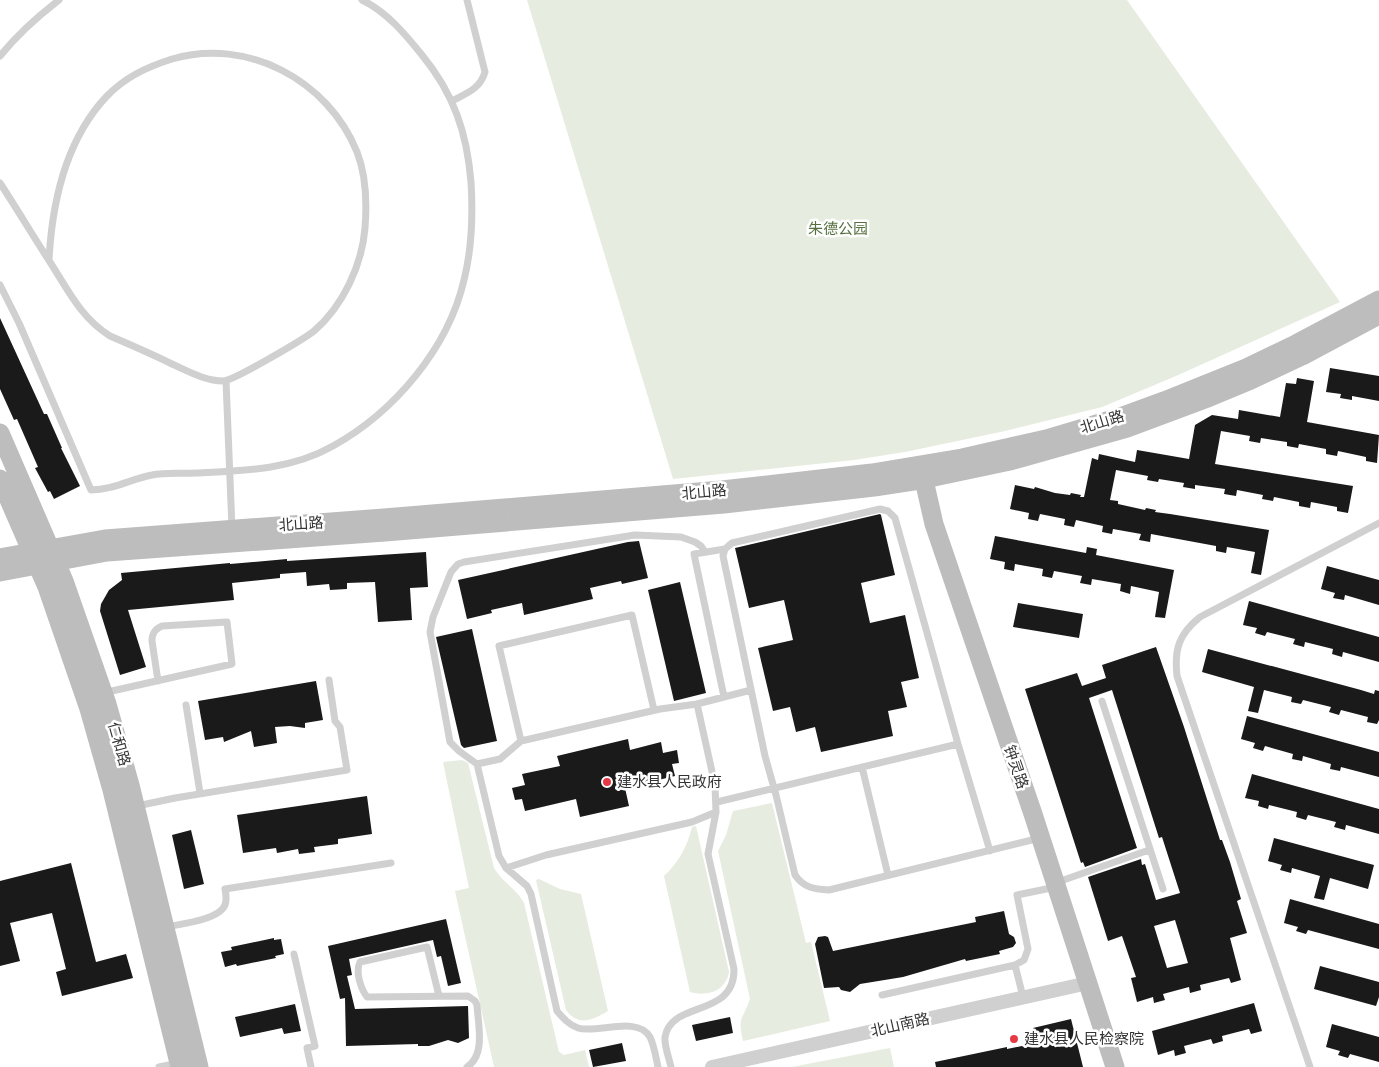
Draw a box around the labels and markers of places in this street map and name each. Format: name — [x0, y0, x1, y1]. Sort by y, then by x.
place label: 建水县人民政府 — [617, 773, 722, 791]
marker: 建水县人民政府 — [601, 776, 613, 788]
place label: 建水县人民检察院 — [1024, 1030, 1144, 1048]
marker: 建水县人民检察院 — [1008, 1033, 1020, 1045]

